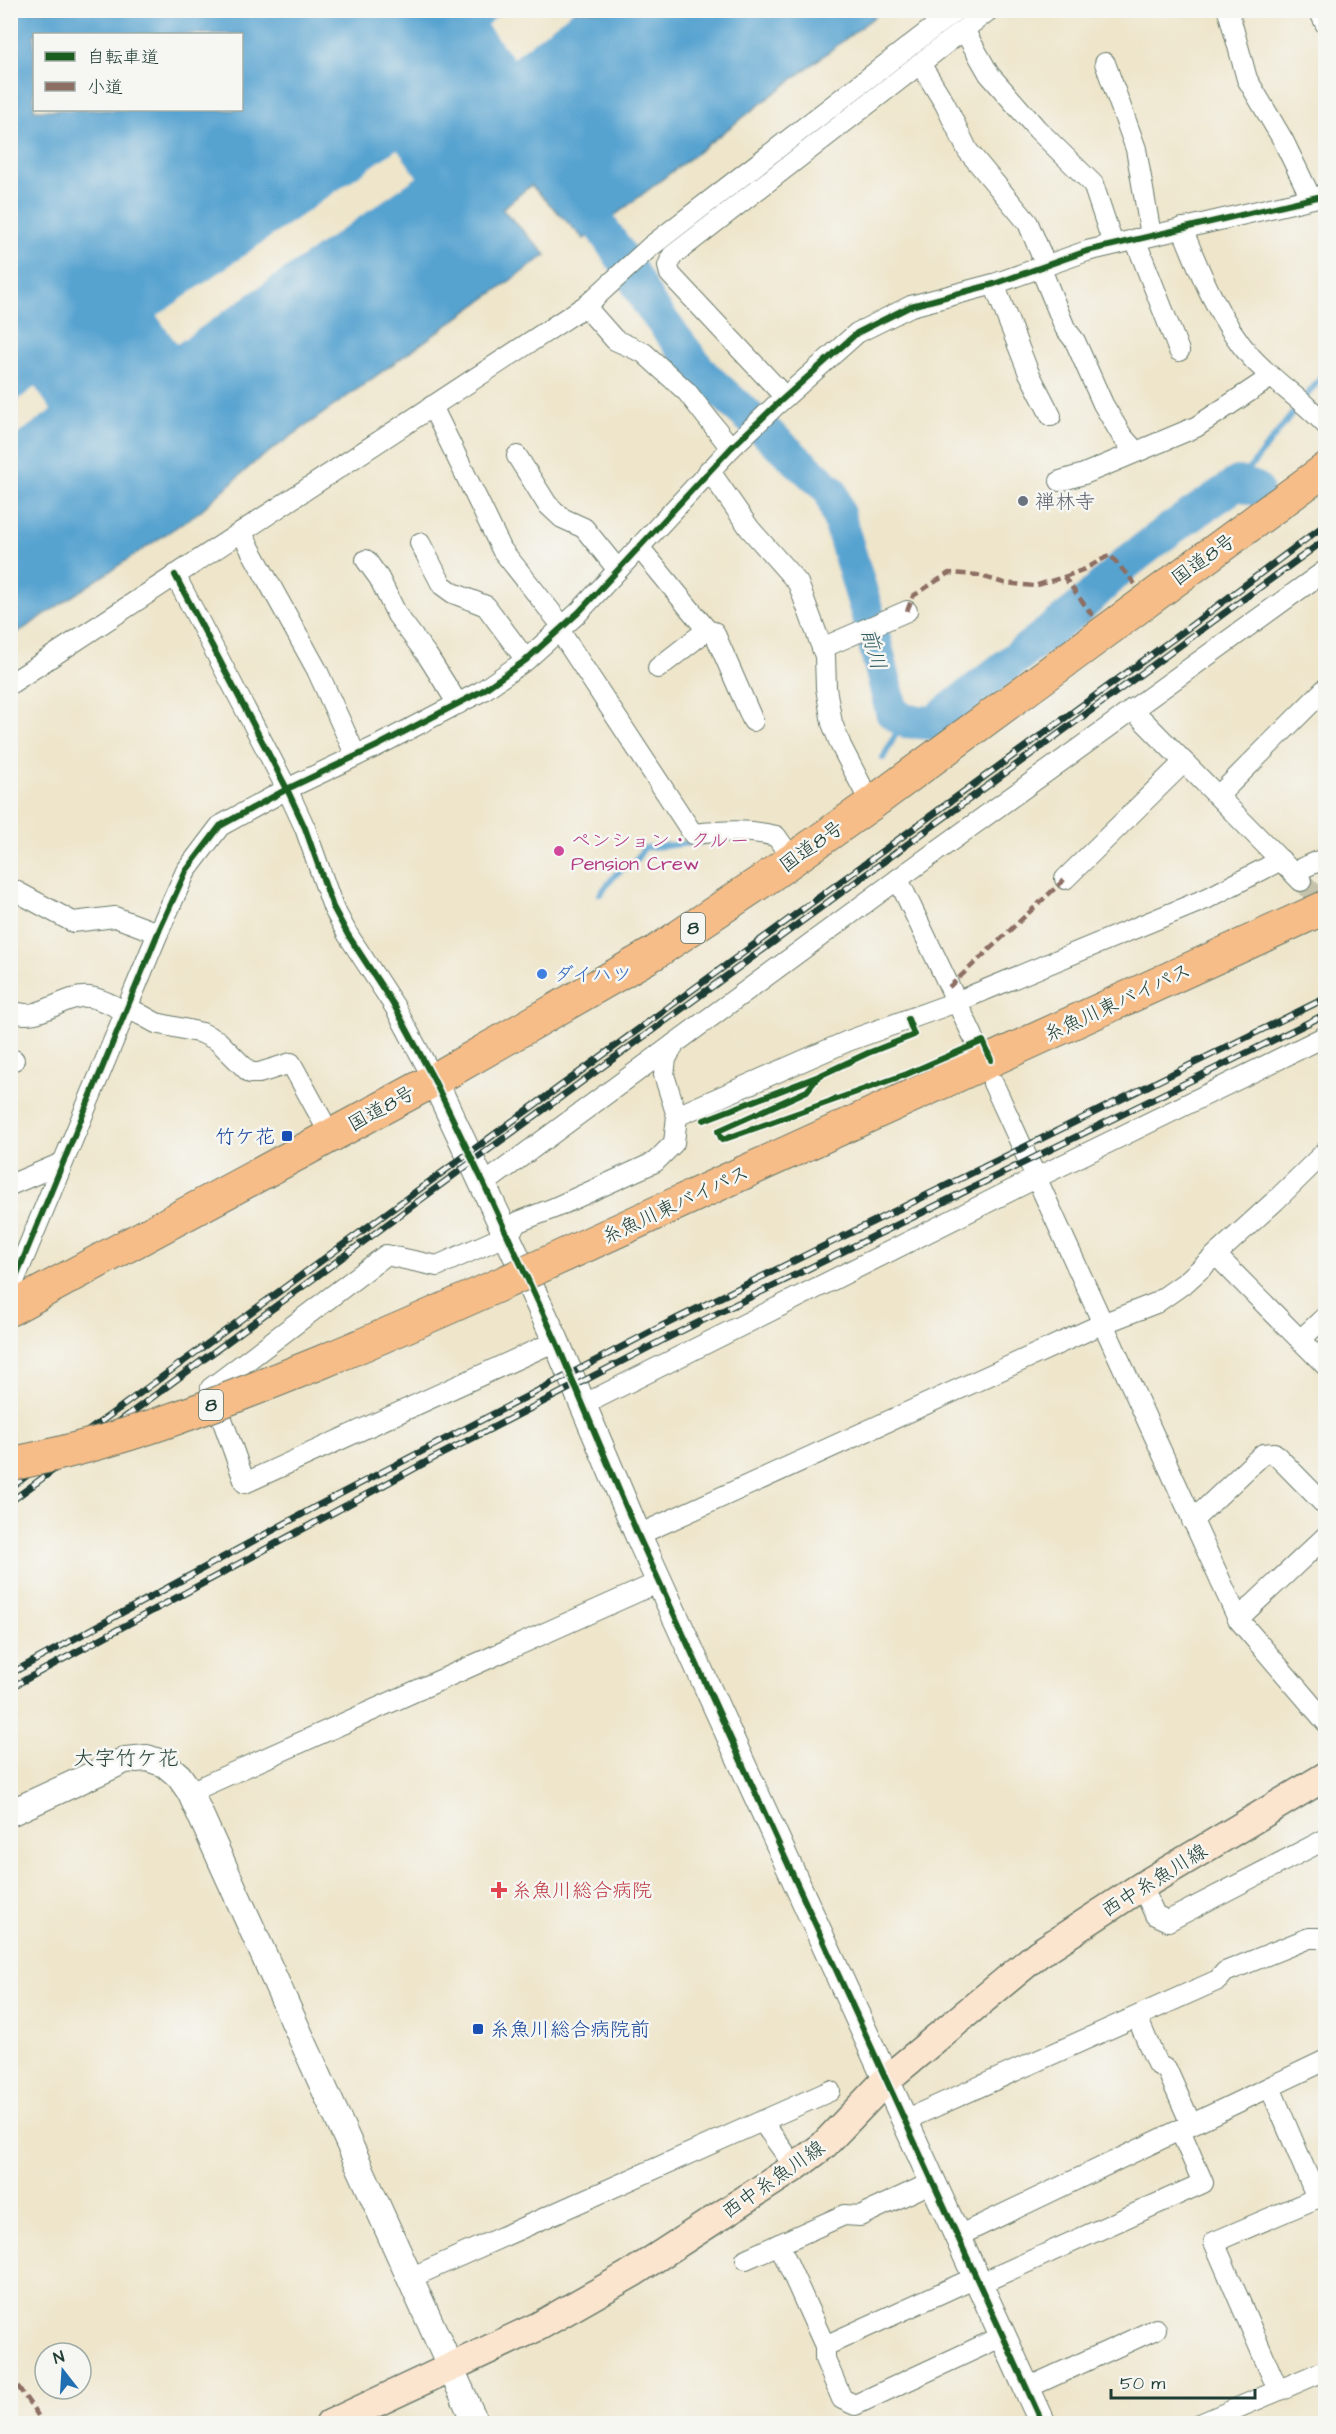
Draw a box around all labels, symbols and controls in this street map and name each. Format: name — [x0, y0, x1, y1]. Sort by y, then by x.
legend — [33, 33, 243, 111]
text: 自転車道 — [87, 45, 159, 70]
text: 小道 — [87, 75, 123, 100]
place label: 禅林寺 — [1035, 488, 1095, 516]
marker: 禅林寺 — [1016, 494, 1030, 508]
street label: 国道8号 — [1166, 527, 1241, 593]
water label: 前川 — [854, 625, 893, 673]
street label: 国道8号 — [774, 814, 849, 880]
place label: ペンション・クルー Pension Crew — [571, 827, 750, 878]
marker: ペンション・クルー Pension Crew — [552, 844, 566, 858]
road number: 8 — [681, 913, 705, 943]
street label: 糸魚川東バイパス — [1039, 956, 1196, 1049]
place label: ダイハツ — [554, 961, 632, 989]
marker: ダイハツ — [535, 967, 549, 981]
street label: 国道8号 — [343, 1079, 420, 1139]
place label: 竹ケ花 — [215, 1123, 275, 1151]
marker: 竹ケ花 — [280, 1129, 294, 1143]
street label: 糸魚川東バイパス — [597, 1158, 754, 1251]
road number: 8 — [199, 1390, 223, 1420]
district label: 大字竹ケ花 — [74, 1744, 179, 1773]
street label: 西中糸魚川線 — [1096, 1837, 1213, 1925]
place label: 糸魚川総合病院 — [512, 1877, 652, 1905]
marker: 糸魚川総合病院 — [490, 1881, 508, 1899]
place label: 糸魚川総合病院前 — [490, 2016, 650, 2044]
marker: 糸魚川総合病院前 — [471, 2022, 485, 2036]
street label: 西中糸魚川線 — [716, 2134, 831, 2226]
north arrow — [33, 2341, 93, 2401]
text: N — [51, 2346, 67, 2370]
scale bar — [1111, 2362, 1255, 2400]
text: 50 m — [1120, 2371, 1165, 2396]

